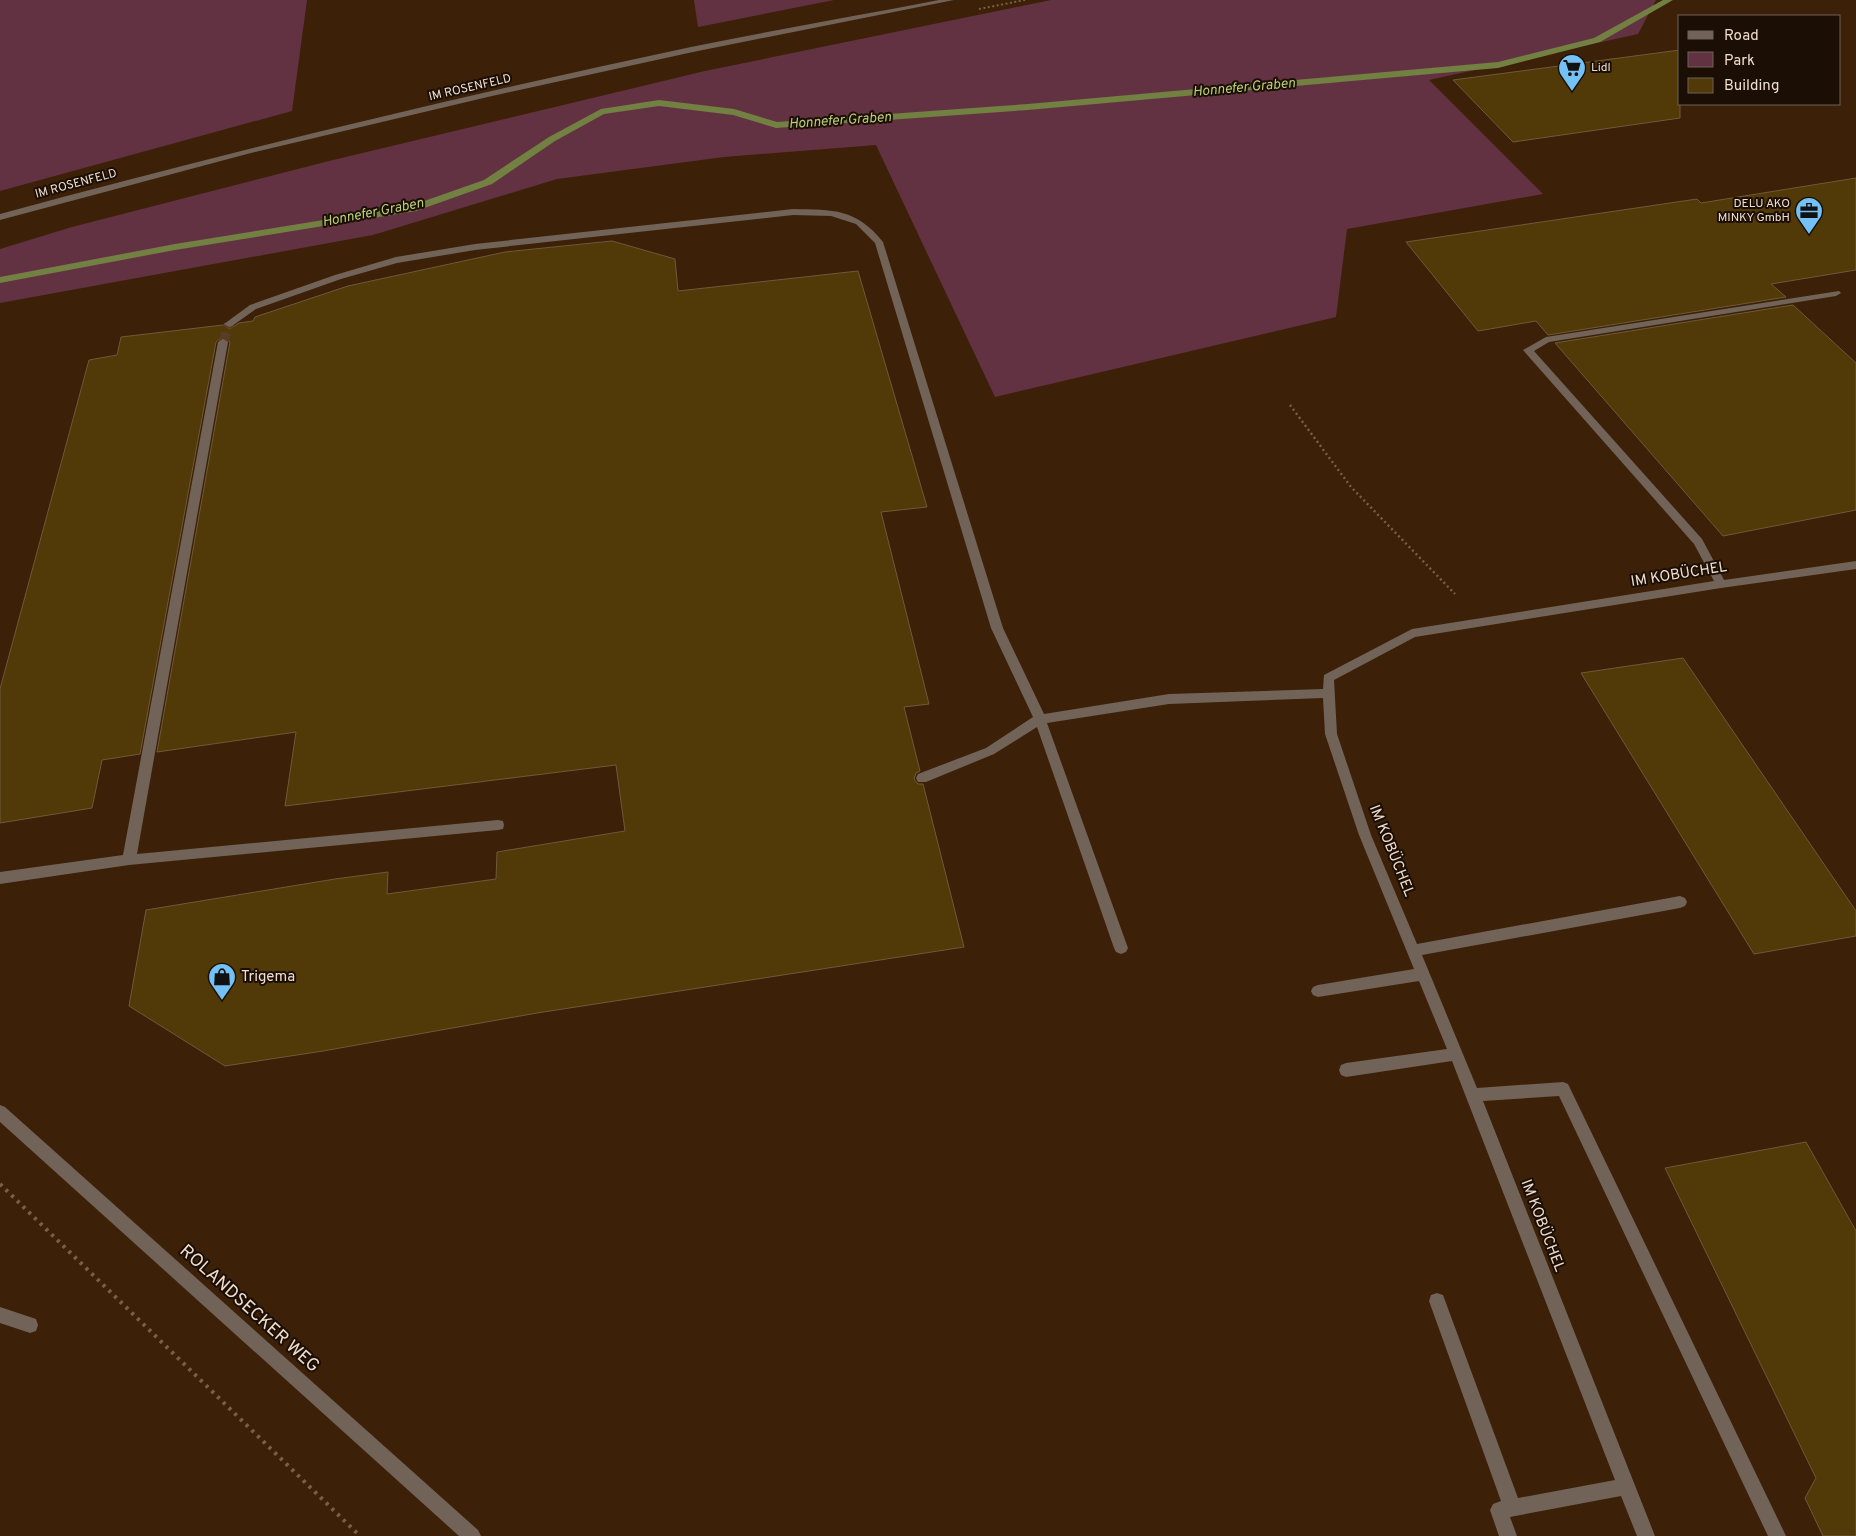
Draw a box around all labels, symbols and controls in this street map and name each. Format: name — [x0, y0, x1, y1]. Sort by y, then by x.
legend — [1678, 15, 1841, 105]
text: Road — [1724, 27, 1759, 46]
text: Park — [1724, 52, 1755, 71]
supermarket icon: Lidl — [1557, 53, 1587, 92]
place label: Lidl — [1591, 60, 1611, 76]
street label: IM ROSENFELD — [427, 71, 513, 105]
water label: Honnefer Graben — [1192, 75, 1296, 101]
text: Building — [1724, 77, 1779, 96]
water label: Honnefer Graben — [788, 109, 892, 133]
street label: IM ROSENFELD — [33, 165, 119, 203]
water label: Honnefer Graben — [321, 195, 426, 231]
place label: DELU AKO MINKY GmbH — [1718, 196, 1790, 226]
office icon: DELU AKO MINKY GmbH — [1794, 196, 1824, 235]
street label: IM KOBÜCHEL — [1629, 557, 1729, 592]
street label: IM KOBÜCHEL — [1364, 802, 1419, 900]
shop icon: Trigema — [207, 962, 237, 1001]
place label: Trigema — [241, 968, 295, 987]
street label: IM KOBÜCHEL — [1516, 1177, 1569, 1275]
street label: ROLANDSECKER WEG — [174, 1240, 324, 1378]

